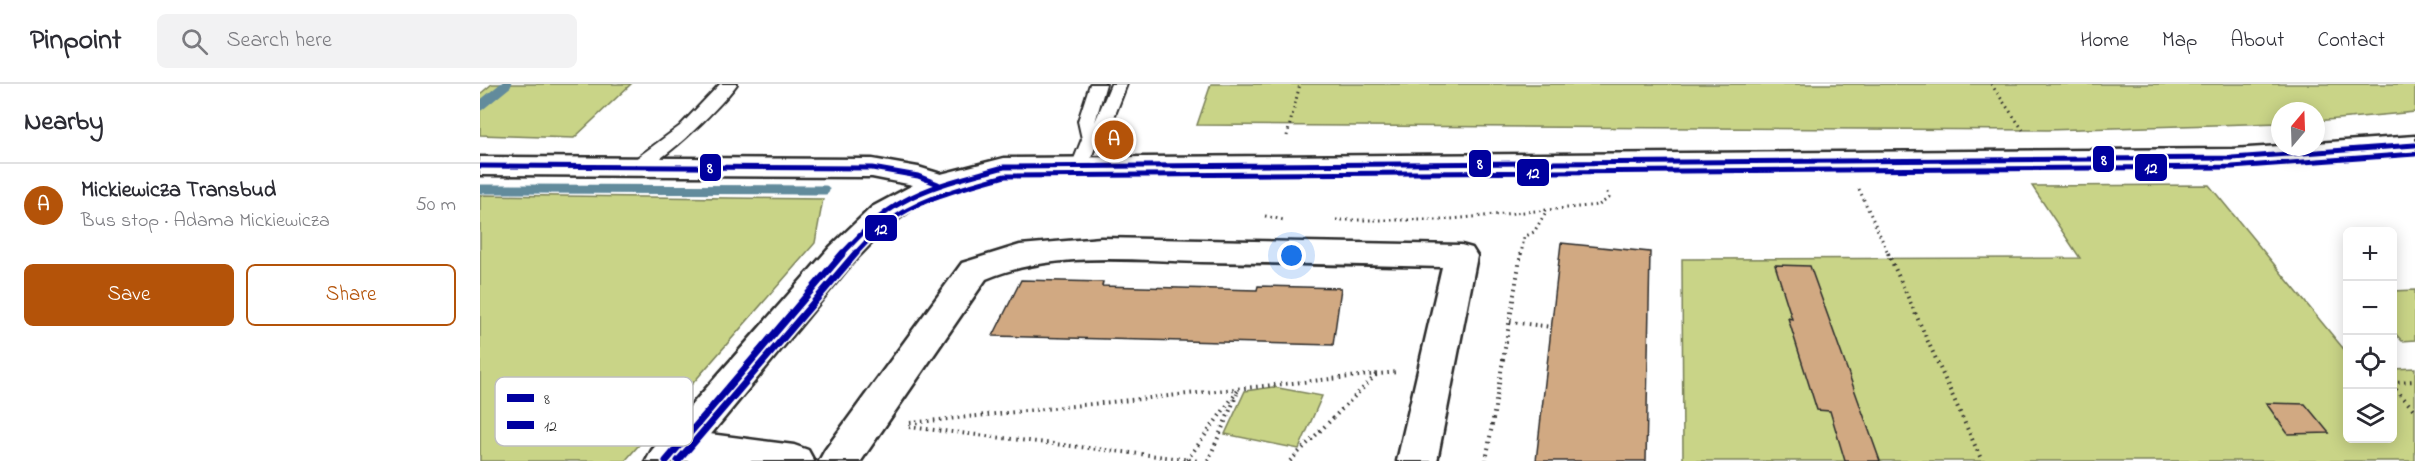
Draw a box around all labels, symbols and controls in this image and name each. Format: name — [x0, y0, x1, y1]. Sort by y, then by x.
search box — [157, 14, 577, 68]
text: Pinpoint — [30, 21, 121, 62]
icon: search — [178, 25, 211, 58]
text: Search here — [226, 25, 332, 57]
text: Home — [2080, 26, 2129, 56]
text: Map — [2162, 26, 2197, 56]
text: About — [2230, 26, 2284, 56]
text: Contact — [2317, 26, 2385, 56]
north arrow — [2271, 102, 2325, 156]
text: Nearby — [24, 104, 103, 142]
pin: A — [1094, 118, 1134, 162]
line badge: 8 — [2092, 145, 2115, 173]
line badge: 8 — [1468, 149, 1492, 178]
text: 8 — [2100, 149, 2107, 173]
line badge: 8 — [699, 153, 722, 182]
text: 8 — [1476, 153, 1483, 177]
line badge: 12 — [2134, 153, 2168, 182]
text: 8 — [706, 157, 713, 181]
text: 12 — [2144, 157, 2158, 181]
line badge: 12 — [1516, 158, 1550, 187]
text: 12 — [1526, 162, 1540, 186]
text: Mickiewicza Transbud — [81, 175, 276, 207]
text: A — [37, 191, 50, 220]
text: 50 m — [415, 191, 456, 220]
text: Bus stop · Adama Mickiewicza — [81, 207, 330, 236]
line badge: 12 — [864, 214, 898, 242]
text: 12 — [874, 218, 888, 242]
map controls — [2343, 227, 2397, 443]
button: + — [2343, 227, 2397, 281]
your location — [1277, 241, 1306, 270]
button: Save — [24, 264, 234, 326]
button: Share — [246, 264, 456, 326]
button: − — [2343, 281, 2397, 335]
button: locate — [2343, 335, 2397, 389]
legend — [495, 377, 693, 446]
text: 8 — [544, 388, 550, 412]
button: layers — [2343, 389, 2397, 443]
text: 12 — [544, 415, 557, 439]

